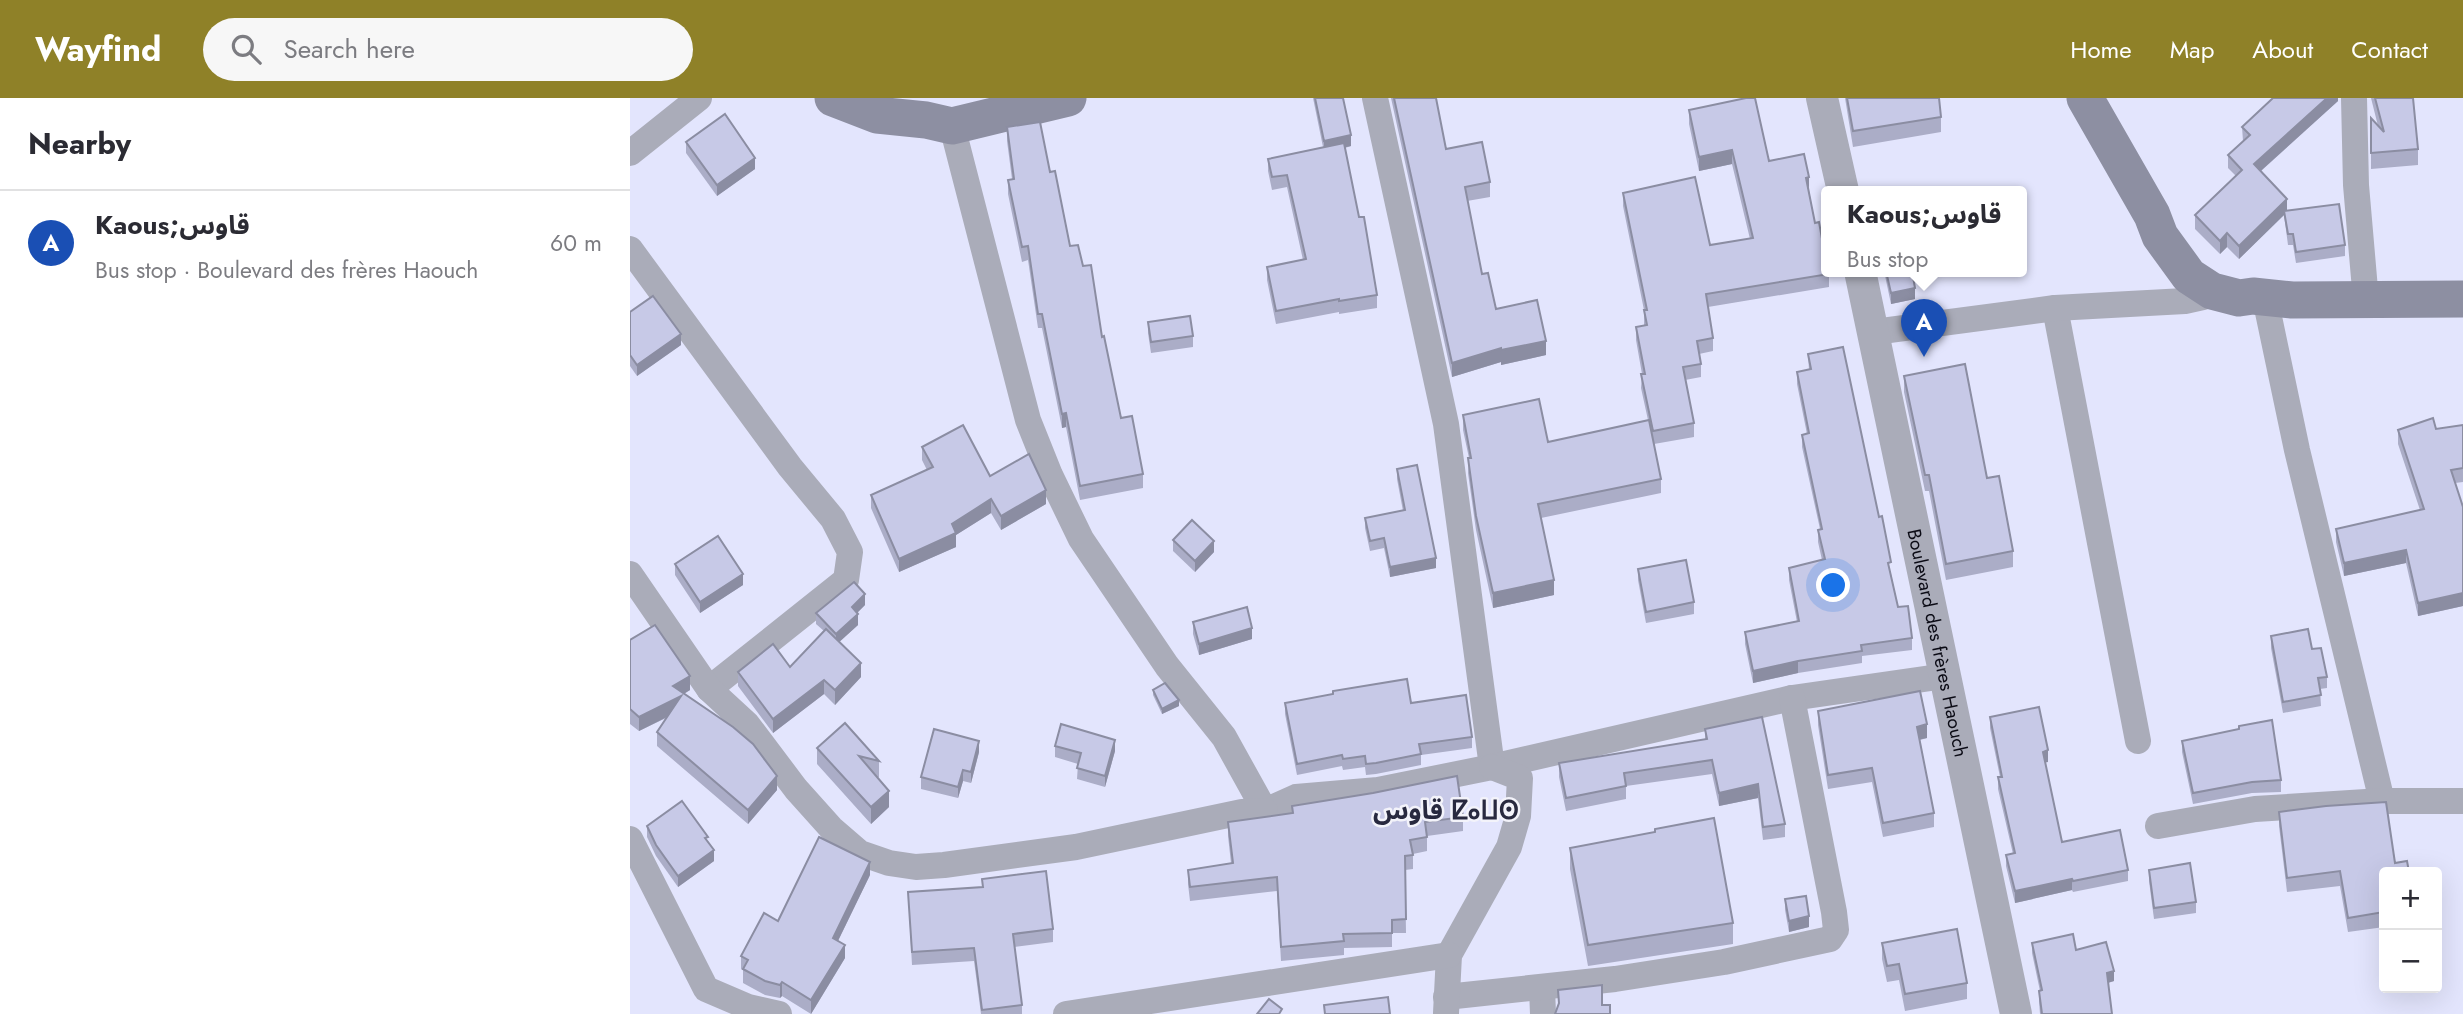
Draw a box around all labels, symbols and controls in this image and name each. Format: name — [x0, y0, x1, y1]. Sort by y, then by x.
search box — [203, 18, 693, 81]
text: Wayfind — [35, 26, 161, 73]
icon: search — [227, 30, 265, 68]
text: Search here — [283, 30, 415, 68]
text: Home — [2070, 32, 2132, 67]
text: Map — [2170, 32, 2214, 67]
text: About — [2252, 32, 2313, 67]
text: Contact — [2351, 32, 2428, 67]
text: Nearby — [28, 122, 131, 165]
popup — [1821, 186, 2027, 277]
text: Kaous;قاوس — [1847, 195, 2001, 233]
text: Kaous;قاوس — [95, 206, 250, 244]
text: A — [43, 226, 59, 260]
text: 60 m — [550, 226, 602, 260]
text: Bus stop — [1847, 242, 1928, 276]
text: Bus stop · Boulevard des frères Haouch — [95, 253, 478, 287]
pin: A — [1901, 299, 1947, 357]
street label: Boulevard des frères Haouch — [1901, 526, 1975, 759]
your location — [1816, 568, 1850, 602]
district label: قاوس ⵇⴰⵡⵙ — [1373, 791, 1519, 829]
map controls — [2379, 867, 2442, 993]
button: + — [2379, 867, 2442, 930]
button: − — [2379, 930, 2442, 993]

